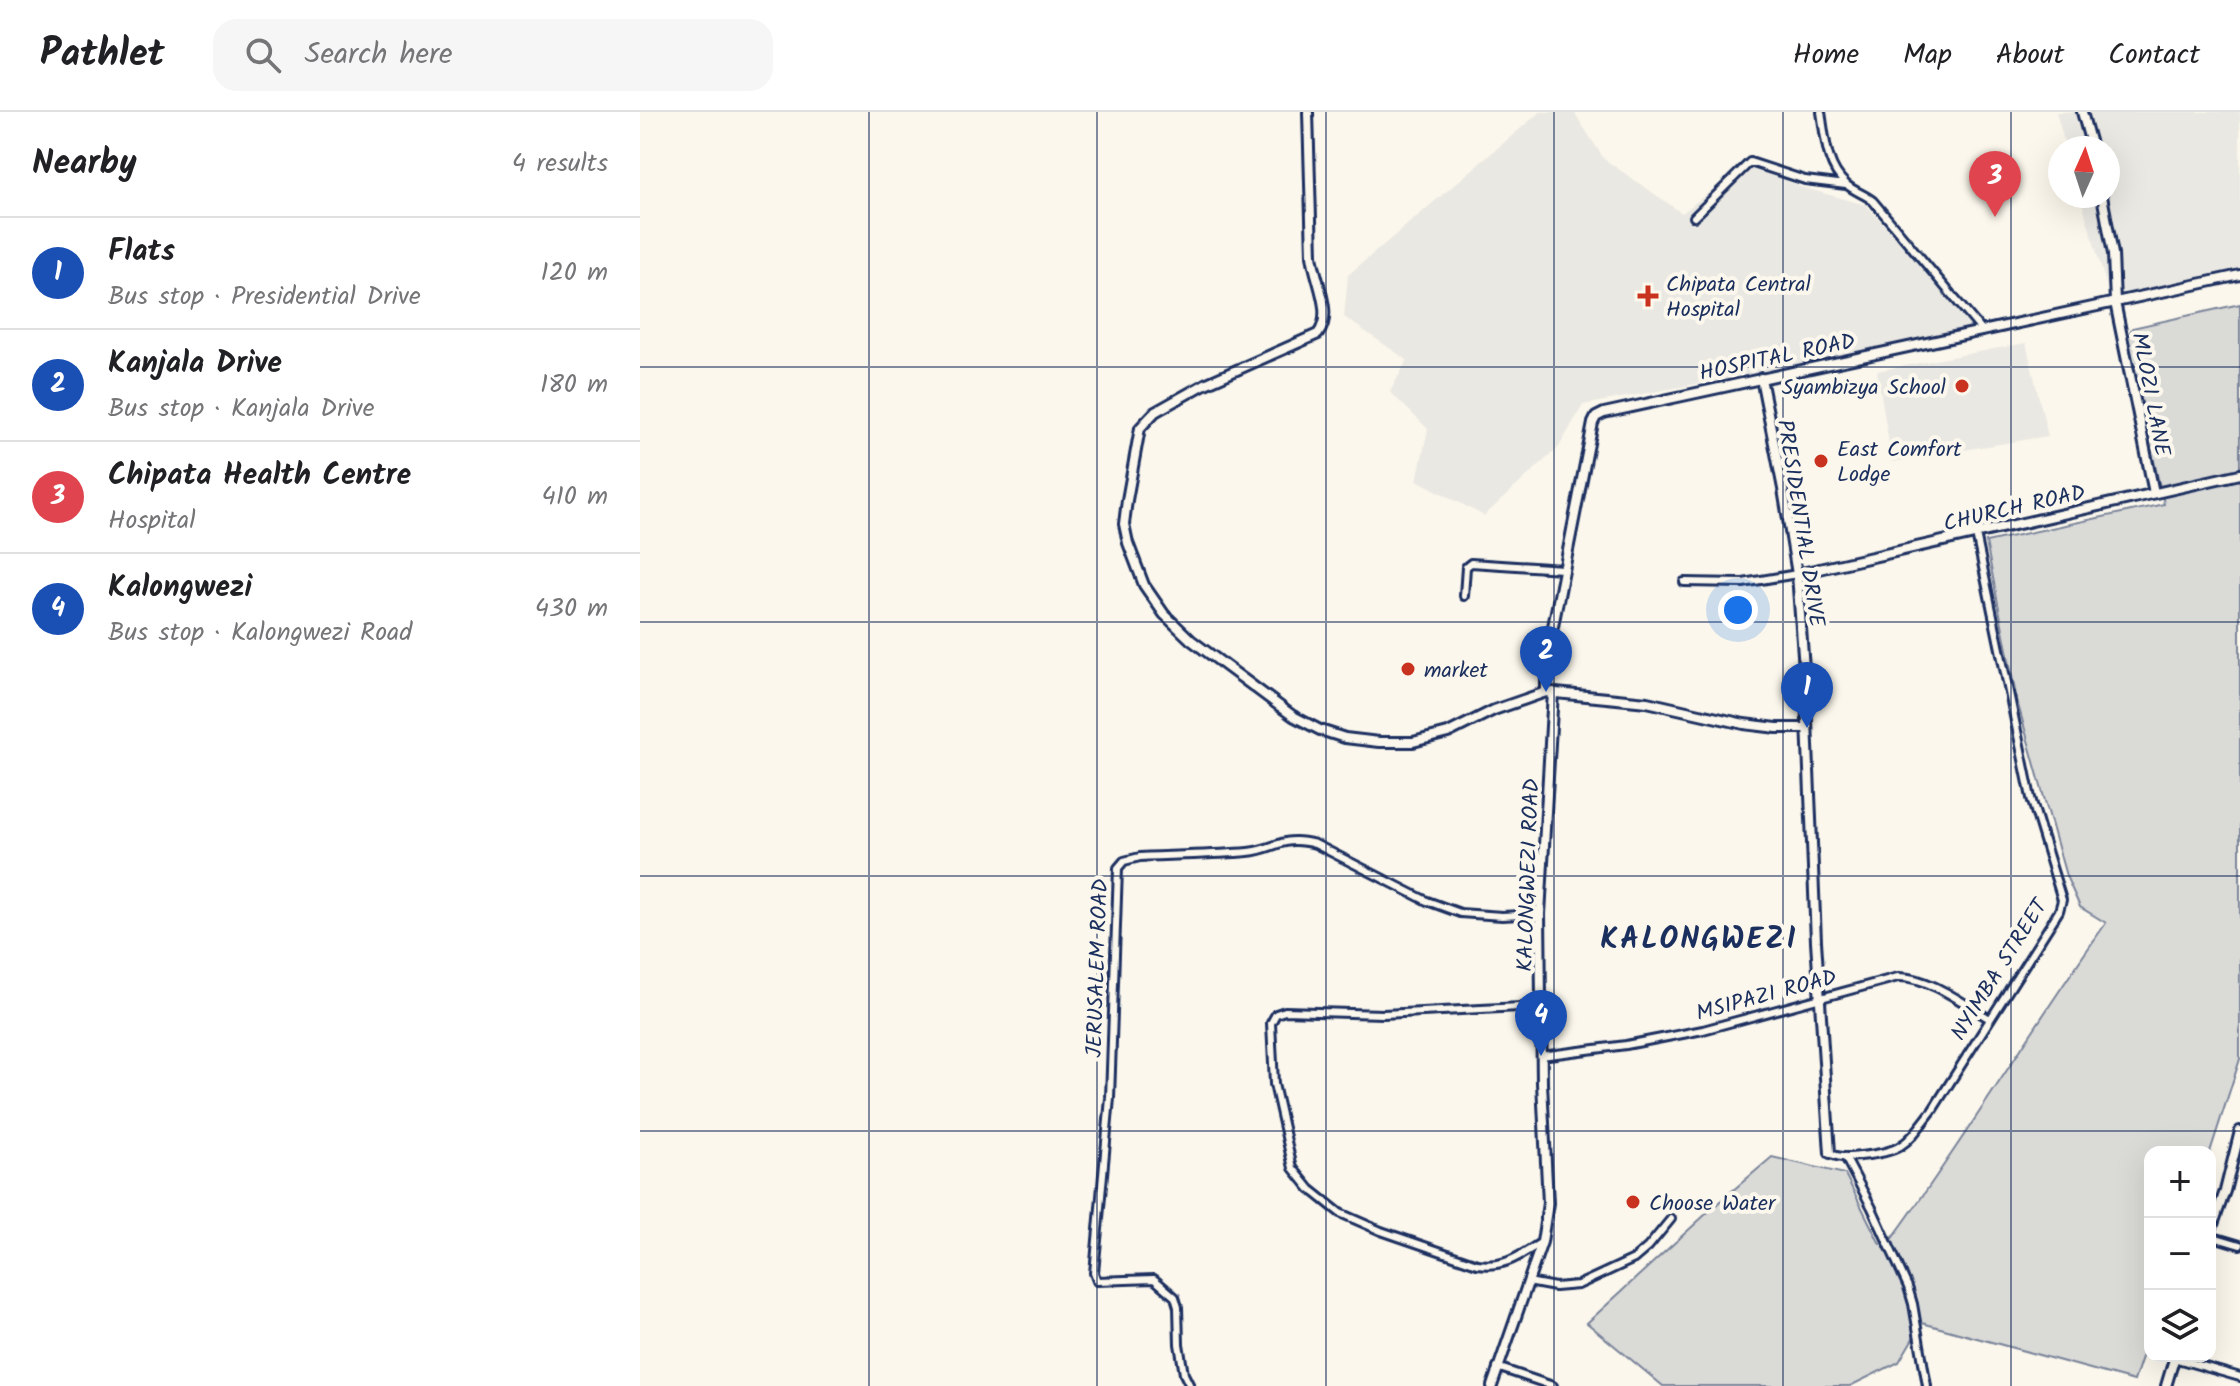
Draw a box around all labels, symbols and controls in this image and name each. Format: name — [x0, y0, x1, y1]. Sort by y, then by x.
search box — [213, 19, 773, 91]
text: Pathlet — [40, 25, 165, 85]
text: Search here — [305, 31, 452, 79]
icon: search — [241, 33, 285, 77]
text: Home — [1793, 33, 1859, 78]
text: Map — [1903, 33, 1952, 78]
text: About — [1996, 33, 2064, 78]
text: Contact — [2108, 33, 2200, 78]
north arrow — [2048, 136, 2120, 208]
text: Nearby — [32, 137, 137, 191]
text: 4 results — [512, 143, 608, 185]
pin: 3 — [1969, 151, 2021, 217]
text: Flats — [108, 228, 175, 276]
text: 1 — [54, 252, 62, 294]
text: 120 m — [541, 252, 608, 294]
place label: Chipata Central Hospital — [1666, 268, 1812, 328]
text: Bus stop · Presidential Drive — [108, 276, 421, 318]
marker: Chipata Central Hospital — [1637, 285, 1659, 307]
street label: HOSPITAL ROAD — [1696, 325, 1859, 392]
street label: MLOZI LANE — [2120, 330, 2179, 460]
text: Kanjala Drive — [108, 340, 282, 388]
text: 2 — [50, 364, 66, 406]
text: 180 m — [540, 364, 608, 406]
place label: Syambizya School — [1782, 371, 1947, 406]
marker: Syambizya School — [1953, 377, 1971, 395]
text: Bus stop · Kanjala Drive — [108, 388, 374, 430]
street label: PRESIDENTIAL DRIVE — [1766, 417, 1833, 631]
place label: East Comfort Lodge — [1837, 433, 1962, 493]
text: Chipata Health Centre — [108, 452, 411, 500]
marker: East Comfort Lodge — [1812, 452, 1830, 470]
text: 3 — [51, 476, 65, 518]
text: 410 m — [541, 476, 608, 518]
street label: CHURCH ROAD — [1940, 476, 2089, 543]
text: Hospital — [108, 500, 196, 542]
text: Kalongwezi — [108, 564, 252, 612]
text: 4 — [51, 588, 65, 630]
text: 430 m — [535, 588, 608, 630]
your location — [1718, 590, 1758, 630]
text: Bus stop · Kalongwezi Road — [108, 612, 412, 654]
pin: 2 — [1520, 626, 1572, 692]
place label: market — [1424, 654, 1488, 689]
marker: market — [1399, 660, 1417, 678]
pin: 1 — [1781, 662, 1833, 728]
street label: KALONGWEZI ROAD — [1509, 778, 1550, 972]
street label: JERUSALEM ROAD — [1078, 878, 1119, 1058]
street label: NYIMBA STREET — [1942, 891, 2059, 1048]
district label: KALONGWEZI — [1600, 916, 1798, 964]
street label: MSIPAZI ROAD — [1692, 961, 1841, 1032]
pin: 4 — [1515, 990, 1567, 1056]
map controls — [2144, 1146, 2216, 1362]
button: + — [2144, 1146, 2216, 1218]
place label: Choose Water — [1649, 1187, 1777, 1222]
marker: Choose Water — [1624, 1193, 1642, 1211]
button: − — [2144, 1218, 2216, 1290]
button: layers — [2144, 1290, 2216, 1362]

